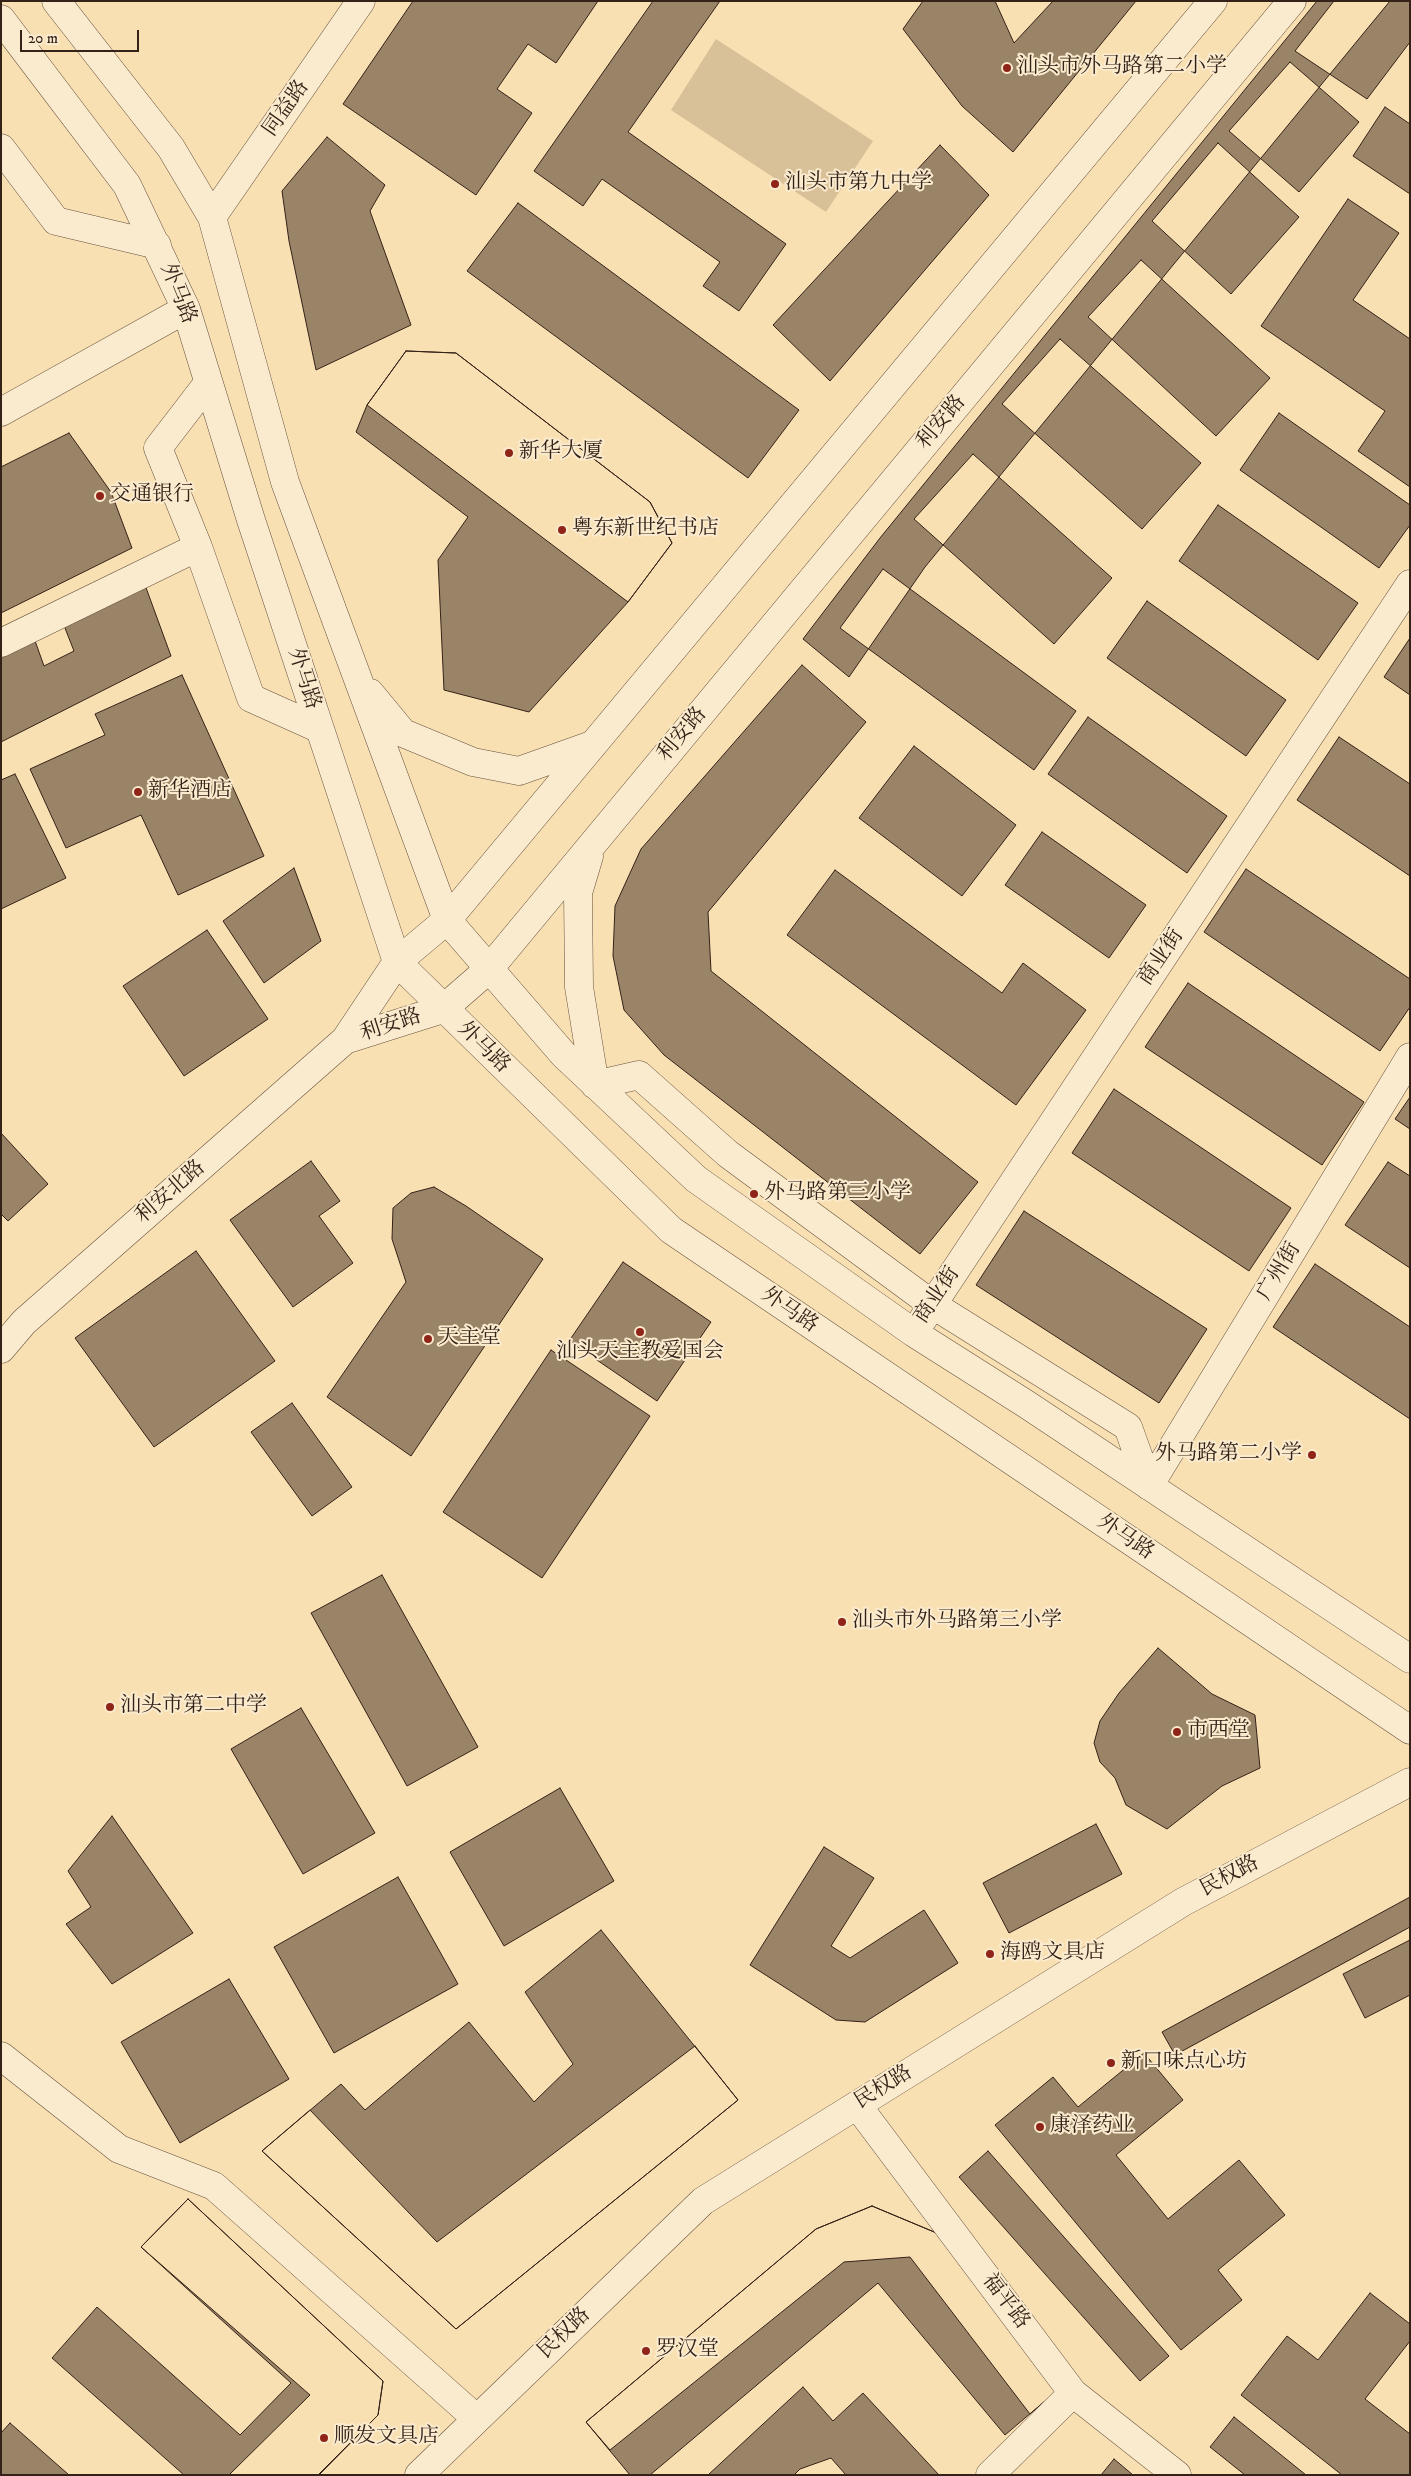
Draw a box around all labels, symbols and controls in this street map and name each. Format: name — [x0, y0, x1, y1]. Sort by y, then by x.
scale bar — [22, 20, 141, 52]
text: 20 m — [28, 29, 58, 48]
place label: 汕头市外马路第二小学 — [1017, 55, 1227, 81]
marker: 汕头市外马路第二小学 — [1001, 62, 1013, 74]
street label: 同益路 — [259, 76, 315, 142]
place label: 汕头市第九中学 — [785, 171, 932, 197]
marker: 汕头市第九中学 — [769, 178, 781, 190]
street label: 外马路 — [154, 260, 200, 328]
street label: 利安路 — [912, 391, 972, 455]
place label: 新华大厦 — [519, 440, 603, 466]
marker: 新华大厦 — [503, 447, 515, 459]
place label: 交通银行 — [110, 483, 194, 509]
marker: 交通银行 — [94, 490, 106, 502]
place label: 粤东新世纪书店 — [572, 517, 719, 543]
marker: 粤东新世纪书店 — [556, 524, 568, 536]
street label: 外马路 — [281, 645, 325, 713]
street label: 利安路 — [653, 703, 713, 767]
place label: 新华酒店 — [148, 779, 232, 805]
marker: 新华酒店 — [132, 786, 144, 798]
street label: 商业街 — [1134, 925, 1190, 991]
street label: 利安路 — [357, 1004, 425, 1048]
street label: 外马路 — [452, 1017, 514, 1079]
street label: 利安北路 — [131, 1156, 211, 1230]
place label: 外马路第三小学 — [764, 1181, 911, 1207]
marker: 外马路第三小学 — [748, 1188, 760, 1200]
street label: 广州街 — [1253, 1239, 1307, 1305]
street label: 商业街 — [910, 1263, 966, 1329]
street label: 外马路 — [756, 1283, 822, 1339]
place label: 天主堂 — [438, 1326, 501, 1352]
marker: 汕头天主教爱国会 — [634, 1326, 646, 1338]
marker: 天主堂 — [422, 1333, 434, 1345]
place label: 汕头天主教爱国会 — [556, 1340, 724, 1366]
place label: 外马路第二小学 — [1155, 1442, 1302, 1468]
marker: 外马路第二小学 — [1306, 1449, 1318, 1461]
street label: 外马路 — [1092, 1510, 1158, 1566]
place label: 汕头市外马路第三小学 — [852, 1609, 1062, 1635]
marker: 汕头市外马路第三小学 — [836, 1616, 848, 1628]
place label: 汕头市第二中学 — [120, 1694, 267, 1720]
marker: 汕头市第二中学 — [104, 1701, 116, 1713]
place label: 市西堂 — [1187, 1719, 1250, 1745]
marker: 市西堂 — [1171, 1726, 1183, 1738]
street label: 民权路 — [1196, 1851, 1264, 1903]
place label: 海鸥文具店 — [1000, 1941, 1105, 1967]
marker: 海鸥文具店 — [984, 1948, 996, 1960]
place label: 新口味点心坊 — [1121, 2050, 1247, 2076]
marker: 新口味点心坊 — [1105, 2057, 1117, 2069]
street label: 民权路 — [851, 2061, 917, 2115]
place label: 康泽药业 — [1050, 2114, 1134, 2140]
marker: 康泽药业 — [1034, 2121, 1046, 2133]
street label: 福平路 — [976, 2269, 1034, 2335]
street label: 民权路 — [534, 2303, 596, 2365]
place label: 罗汉堂 — [656, 2338, 719, 2364]
marker: 罗汉堂 — [640, 2345, 652, 2357]
place label: 顺发文具店 — [334, 2425, 439, 2451]
marker: 顺发文具店 — [318, 2432, 330, 2444]

